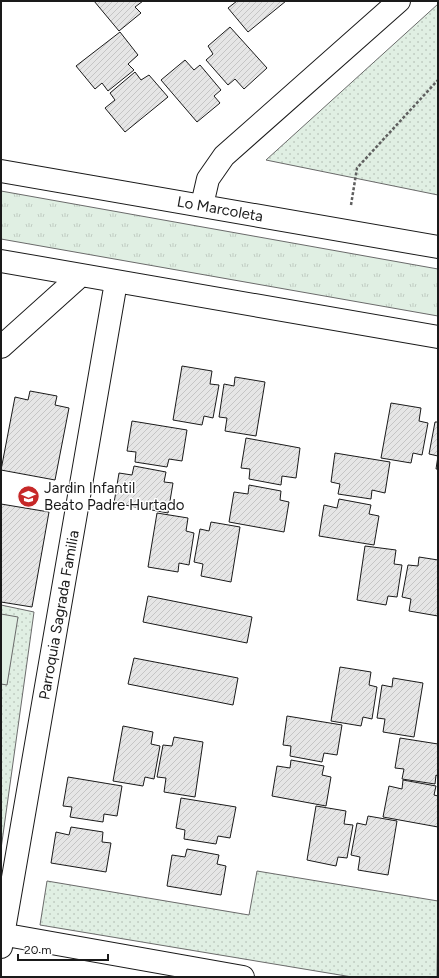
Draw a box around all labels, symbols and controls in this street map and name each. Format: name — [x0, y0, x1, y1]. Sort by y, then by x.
street label: Lo Marcoleta — [175, 193, 265, 225]
place label: Jardin Infantil Beato Padre Hurtado — [44, 479, 185, 514]
school or university icon: Jardin Infantil Beato Padre Hurtado — [15, 484, 41, 510]
street label: Parroquia Sagrada Familia — [35, 529, 83, 701]
scale bar — [18, 936, 108, 962]
text: 20 m — [24, 943, 52, 957]

